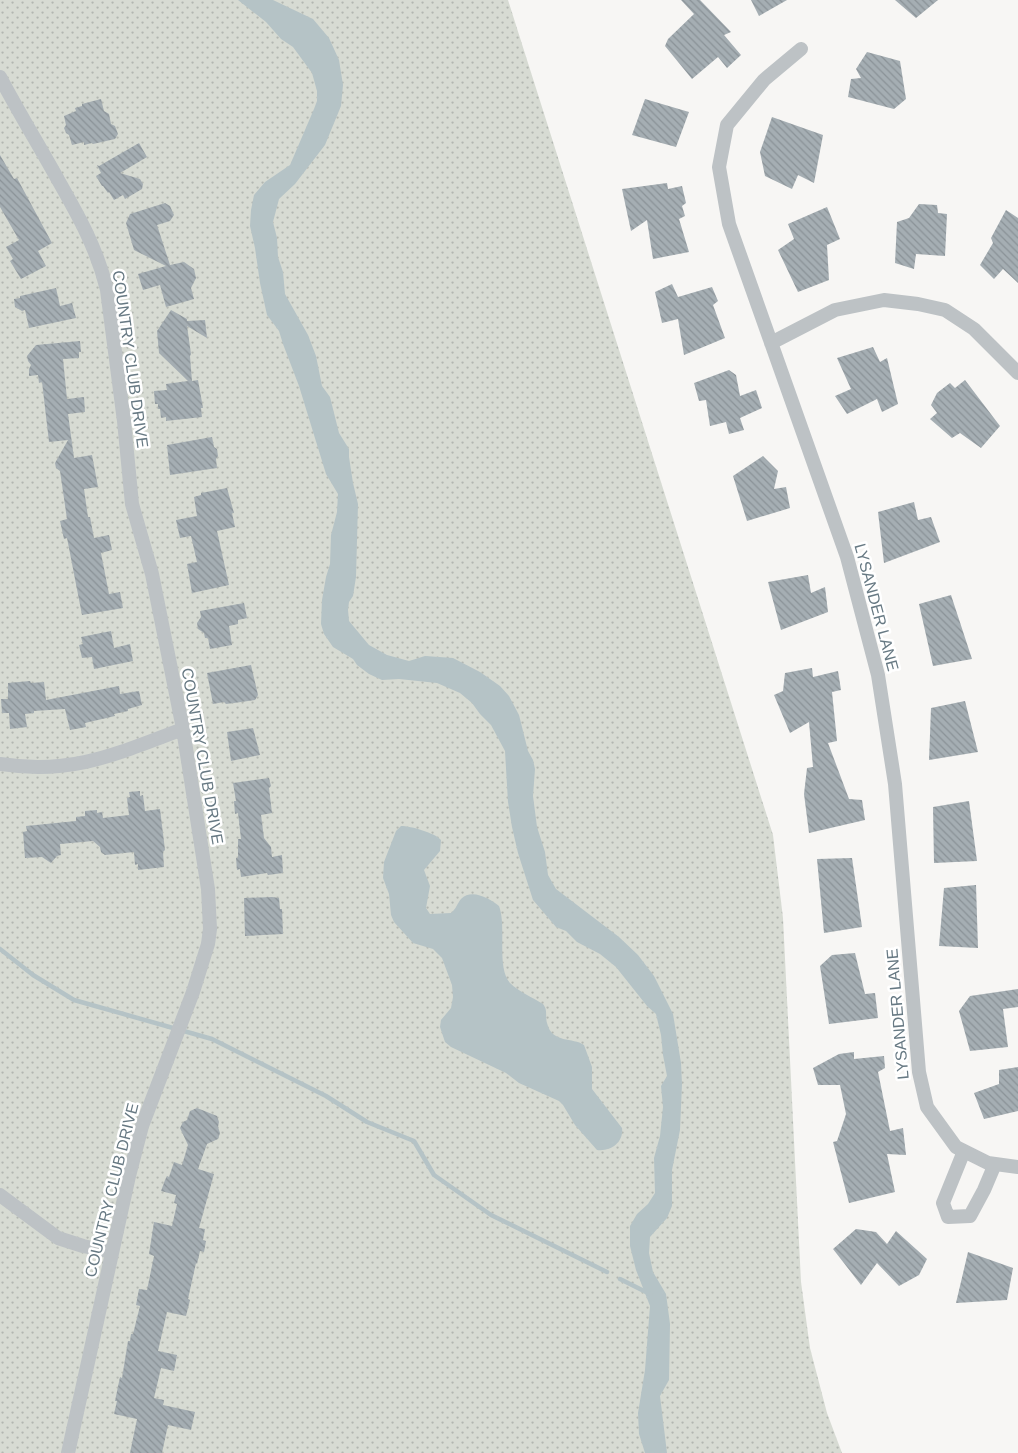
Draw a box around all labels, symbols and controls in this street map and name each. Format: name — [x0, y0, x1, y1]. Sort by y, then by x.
street label: COUNTRY CLUB DRIVE — [110, 269, 151, 449]
street label: LYSANDER LANE — [851, 542, 902, 673]
street label: COUNTRY CLUB DRIVE — [179, 666, 226, 846]
street label: LYSANDER LANE — [883, 948, 912, 1080]
street label: COUNTRY CLUB DRIVE — [82, 1101, 141, 1279]

